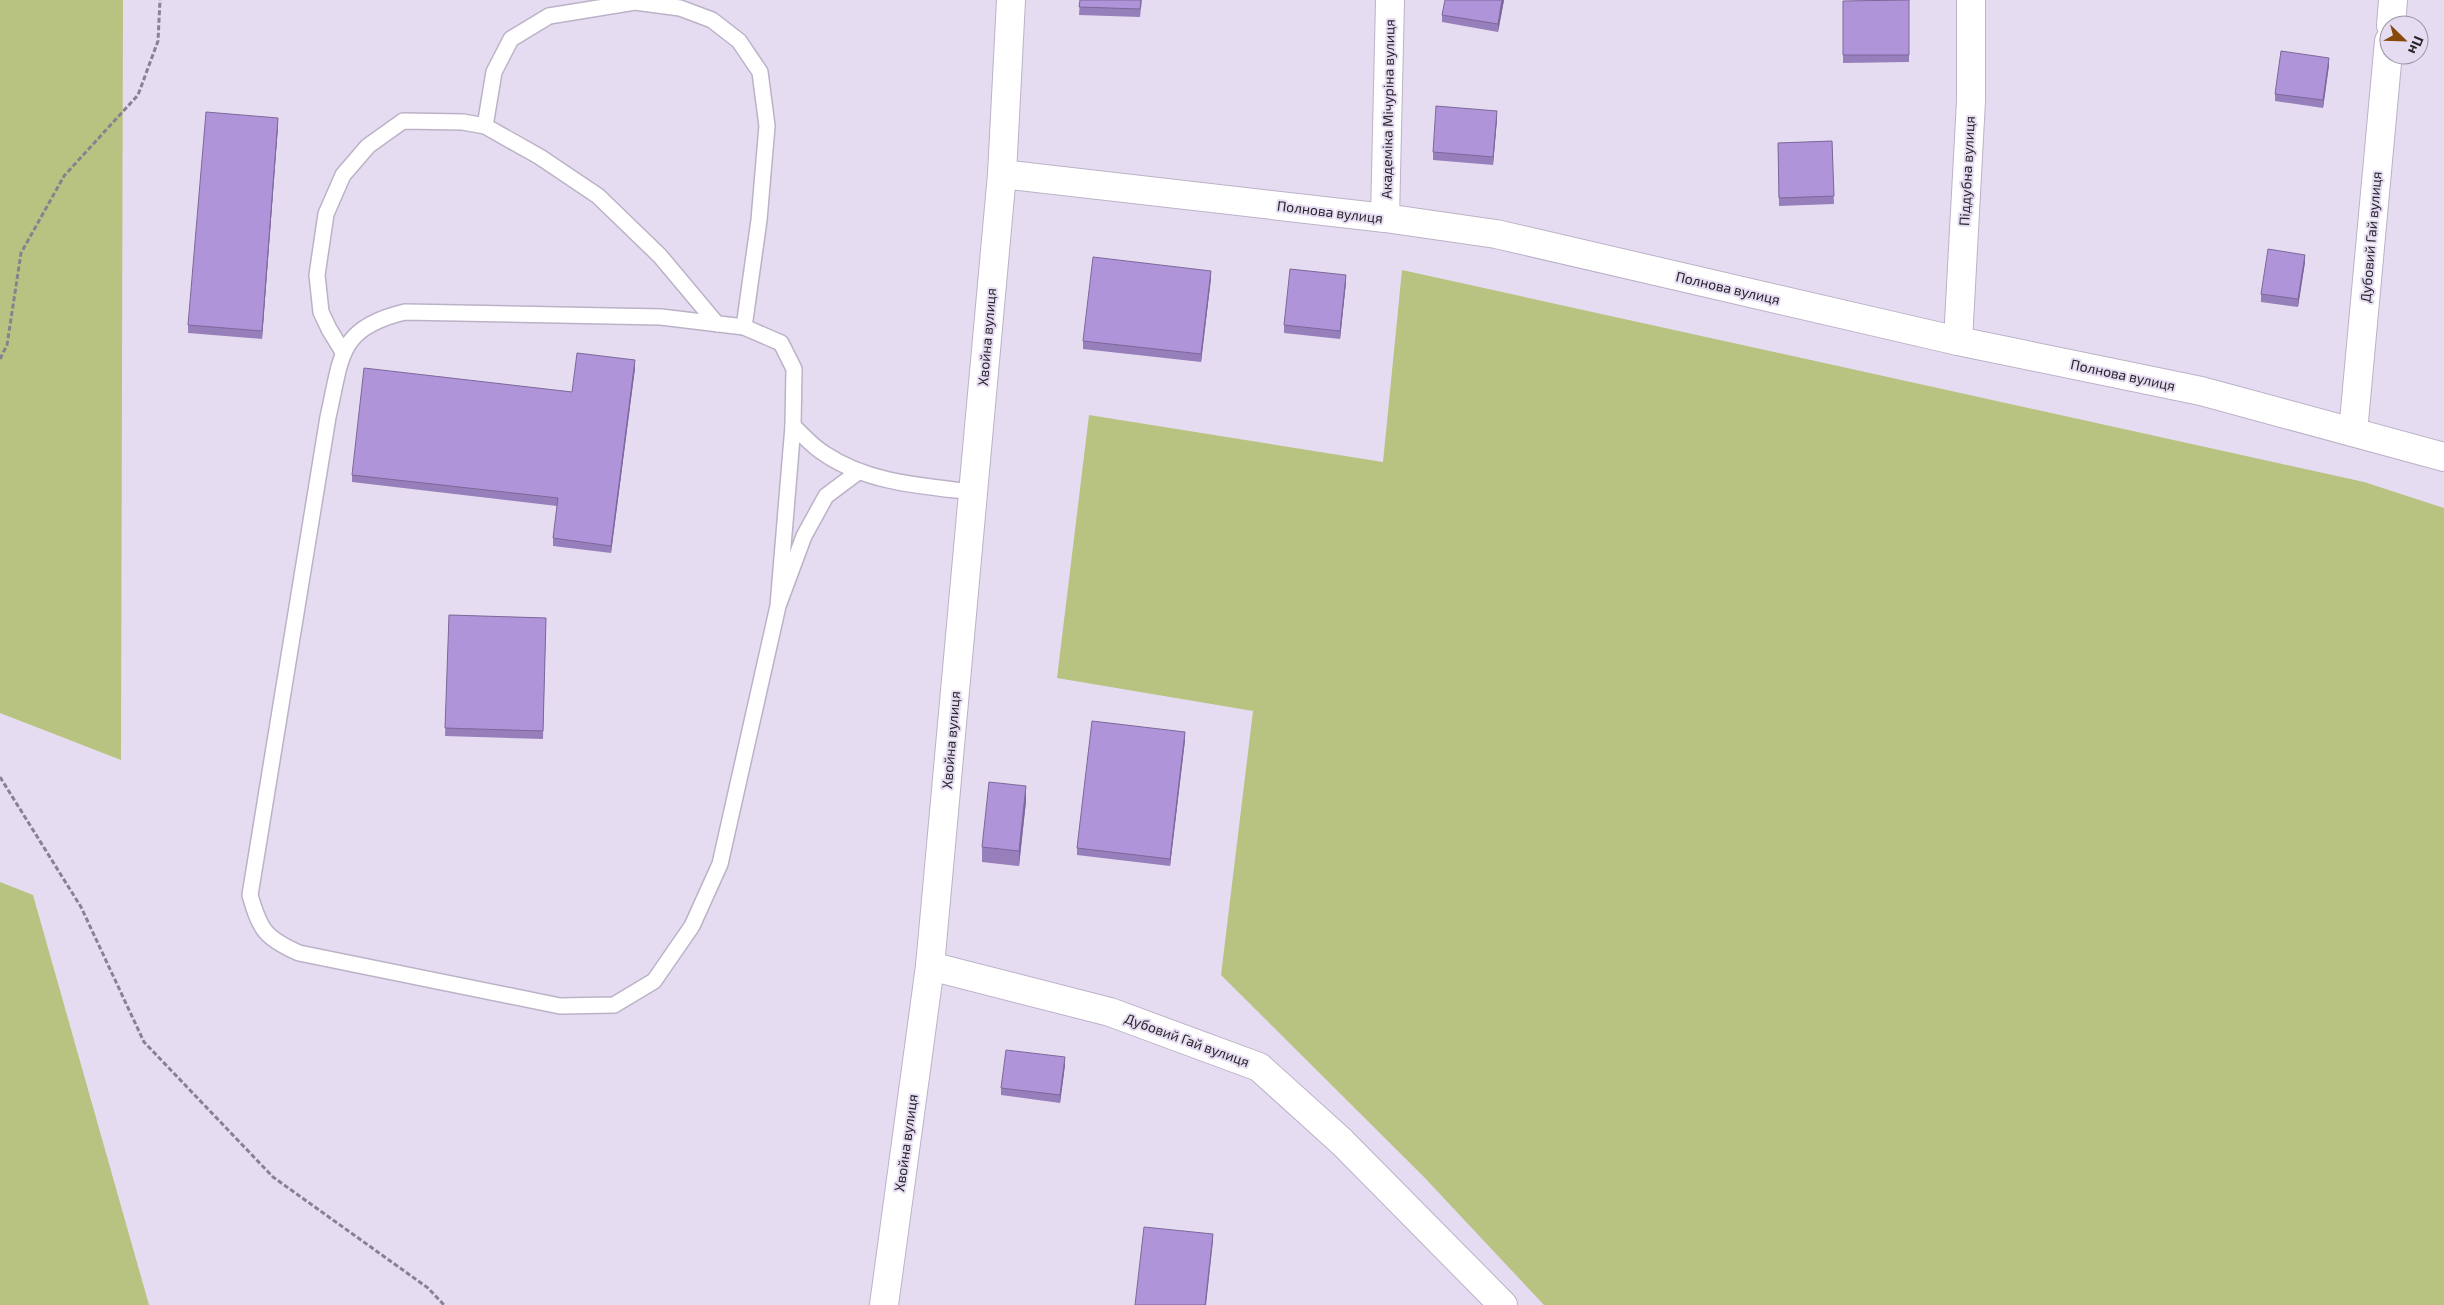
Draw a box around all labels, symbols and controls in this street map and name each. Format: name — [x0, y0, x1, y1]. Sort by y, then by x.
north arrow — [2379, 15, 2429, 65]
street label: Академіка Мічуріна вулиця — [1377, 19, 1398, 199]
text: Пн — [2405, 34, 2428, 57]
street label: Піддубна вулиця — [1955, 115, 1978, 226]
street label: Дубовий Гай вулиця — [2356, 171, 2385, 303]
street label: Полнова вулиця — [1276, 197, 1384, 226]
street label: Полнова вулиця — [1674, 267, 1782, 308]
street label: Хвойна вулиця — [974, 287, 999, 387]
street label: Полнова вулиця — [2069, 355, 2177, 394]
street label: Хвойна вулиця — [938, 690, 963, 790]
street label: Дубовий Гай вулиця — [1122, 1009, 1252, 1070]
street label: Хвойна вулиця — [890, 1093, 921, 1193]

